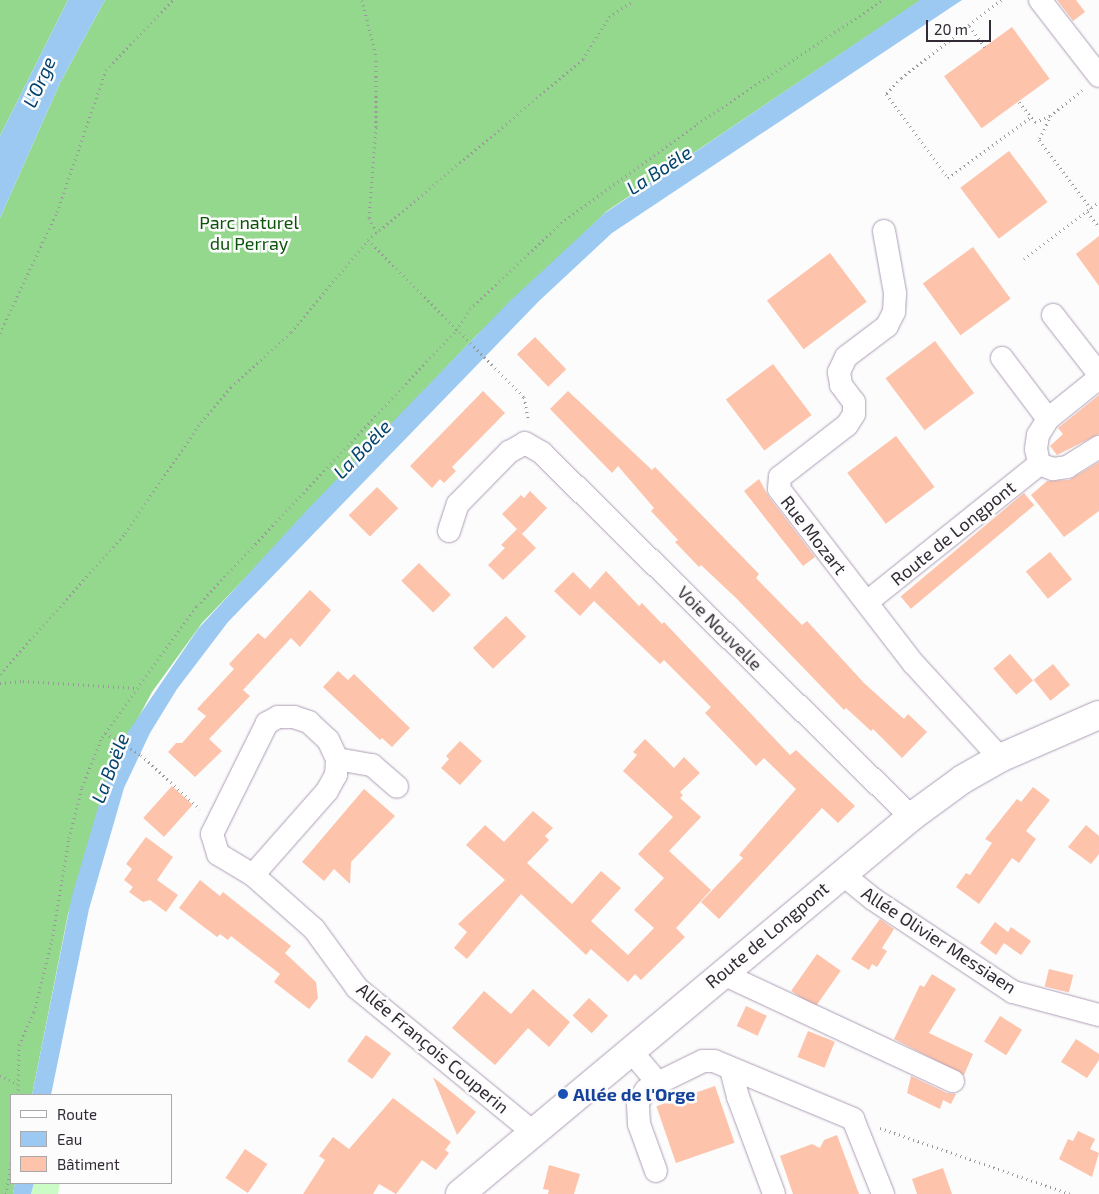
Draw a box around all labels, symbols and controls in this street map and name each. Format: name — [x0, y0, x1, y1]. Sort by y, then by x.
scale bar — [929, 10, 994, 42]
text: 20 m — [934, 20, 968, 38]
water label: L'Orge — [18, 53, 60, 111]
water label: La Boële — [622, 141, 696, 199]
park label: Parc naturel du Perray — [199, 212, 299, 254]
water label: La Boële — [328, 415, 396, 483]
street label: Route de Longpont — [886, 476, 1020, 590]
street label: Rue Mozart — [776, 491, 852, 579]
street label: Voie Nouvelle — [673, 581, 767, 675]
water label: La Boële — [86, 730, 134, 806]
street label: Route de Longpont — [701, 877, 833, 993]
street label: Allée Olivier Messiaen — [858, 882, 1020, 998]
street label: Allée François Couperin — [353, 978, 513, 1118]
place label: Allée de l'Orge — [573, 1083, 695, 1105]
marker: Allée de l'Orge — [557, 1088, 569, 1100]
legend — [10, 1094, 172, 1184]
text: Route — [57, 1105, 97, 1123]
text: Eau — [57, 1130, 82, 1148]
text: Bâtiment — [57, 1155, 120, 1173]

